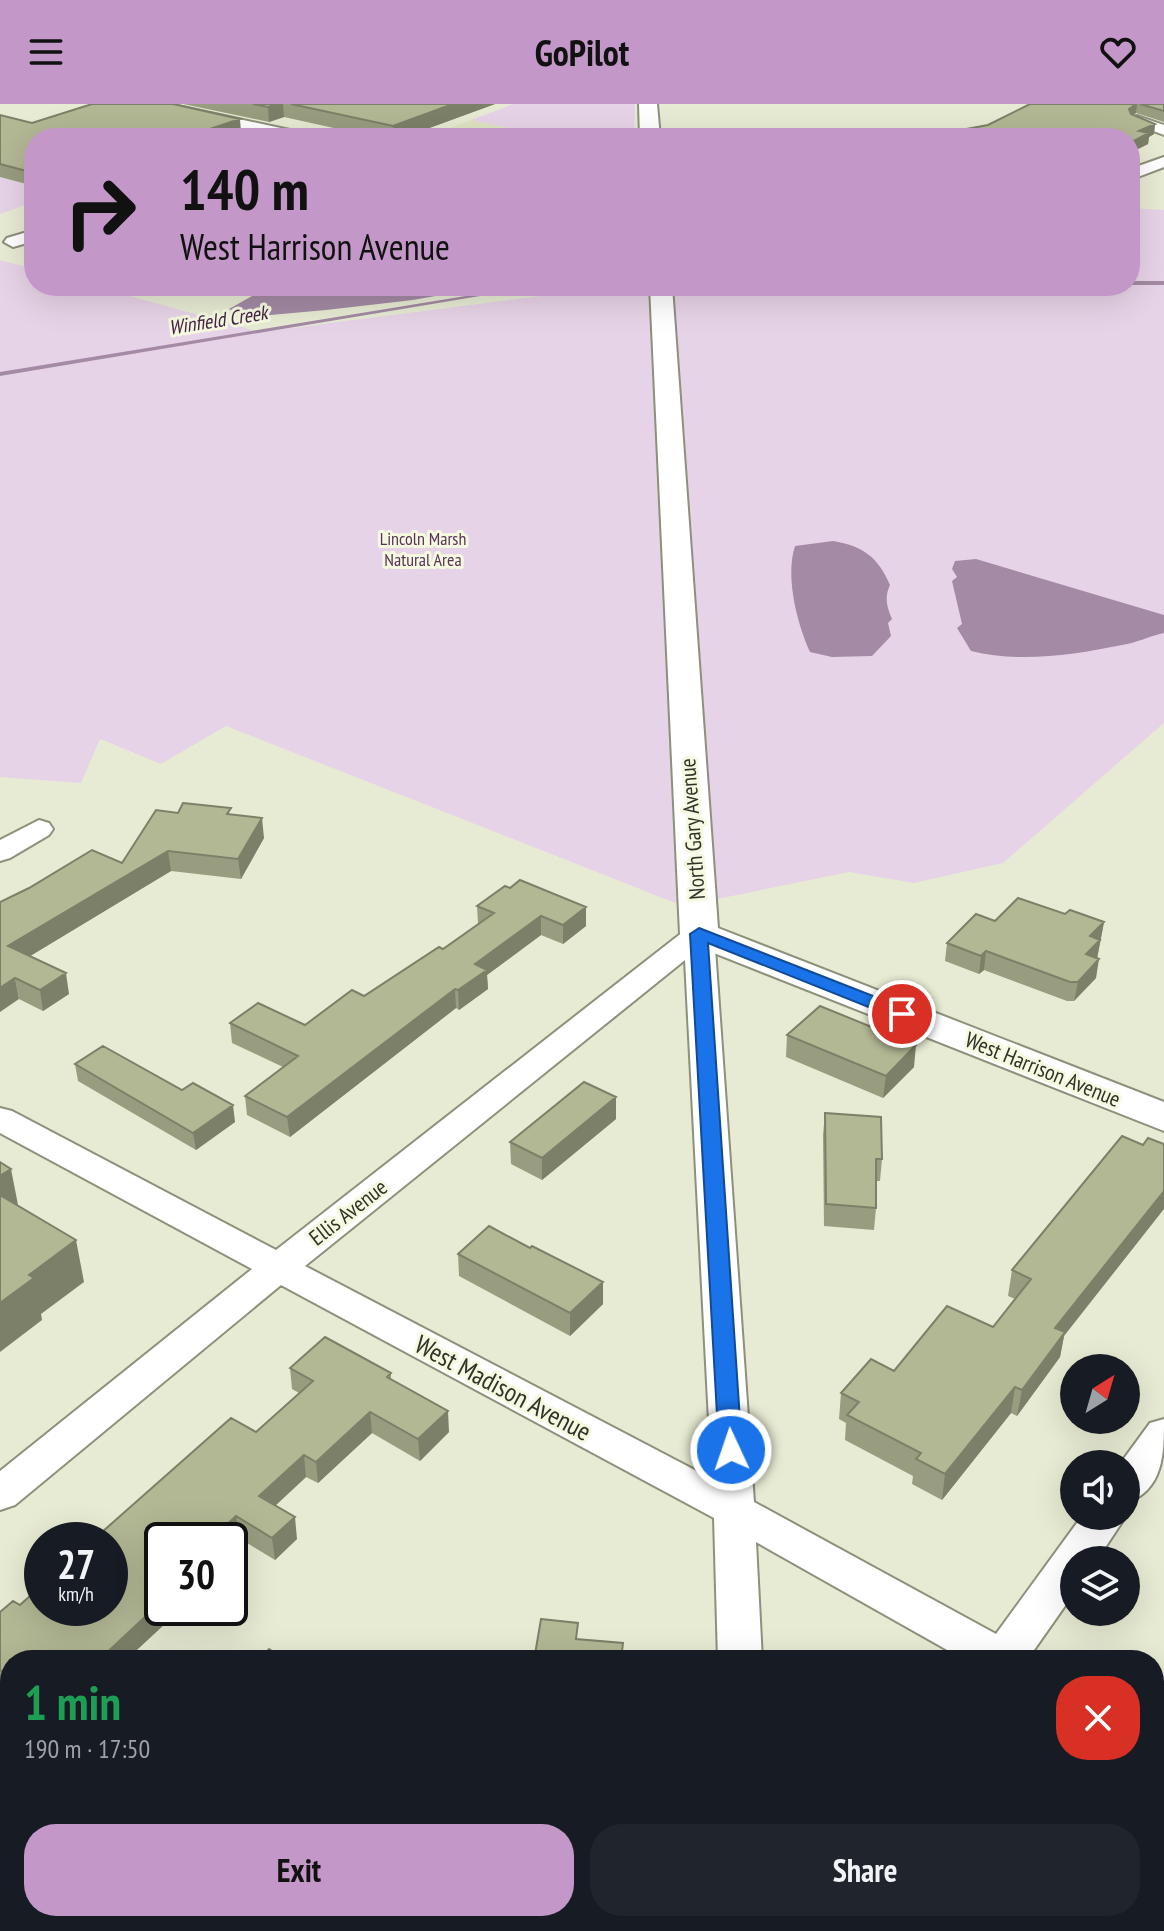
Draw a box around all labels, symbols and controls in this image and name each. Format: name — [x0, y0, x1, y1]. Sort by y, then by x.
text: GoPilot — [535, 29, 629, 76]
icon: menu — [24, 30, 68, 74]
icon: heart — [1096, 30, 1140, 74]
text: 140 m — [180, 153, 309, 225]
icon: right — [48, 160, 152, 264]
text: West Harrison Avenue — [180, 223, 450, 270]
water label: Winfield Creek — [167, 299, 271, 341]
park label: Lincoln Marsh Natural Area — [380, 527, 466, 571]
street label: North Gary Avenue — [673, 758, 711, 900]
pin — [868, 980, 936, 1048]
icon: arrive — [880, 992, 924, 1036]
street label: West Harrison Avenue — [961, 1025, 1125, 1113]
street label: Ellis Avenue — [303, 1173, 393, 1251]
street label: West Madison Avenue — [410, 1327, 597, 1448]
north arrow — [1060, 1354, 1140, 1434]
map controls — [1060, 1354, 1140, 1626]
position arrow — [689, 1408, 773, 1492]
button: sound — [1060, 1450, 1140, 1530]
speed limit sign: 30 — [144, 1522, 248, 1626]
text: 27 — [57, 1538, 95, 1590]
button: layers — [1060, 1546, 1140, 1626]
text: km/h — [58, 1581, 94, 1607]
text: 1 min — [24, 1671, 121, 1733]
button: close — [1056, 1676, 1140, 1760]
text: 190 m · 17:50 — [24, 1732, 150, 1765]
button: Exit — [24, 1824, 574, 1916]
button: Share — [590, 1824, 1140, 1916]

